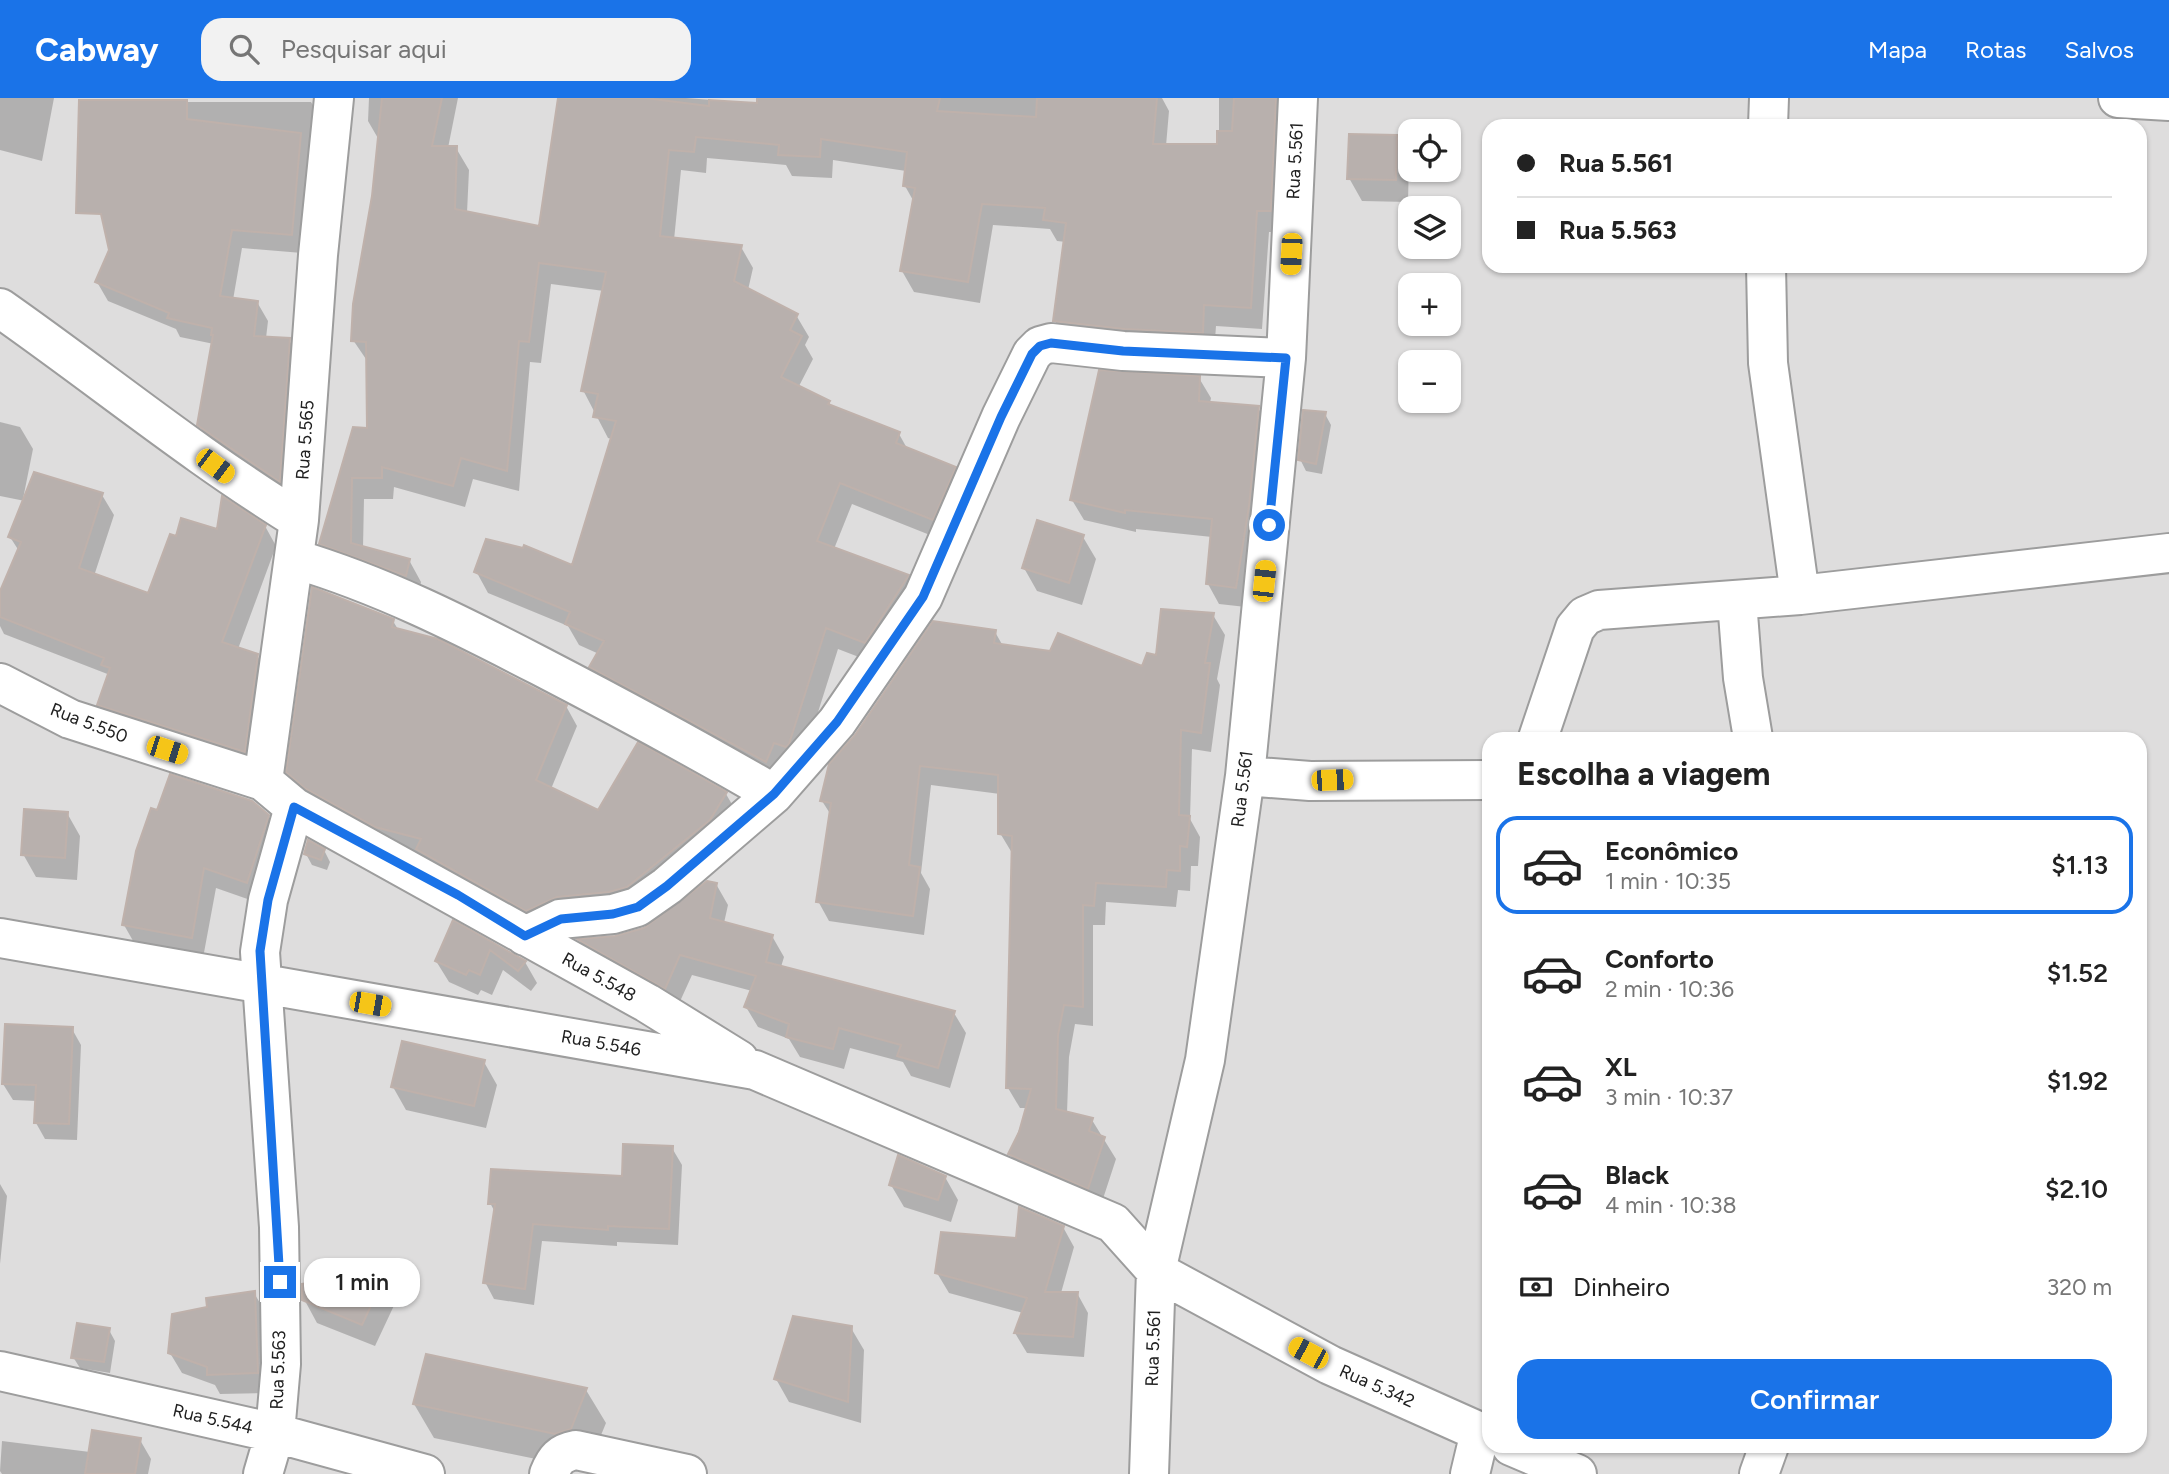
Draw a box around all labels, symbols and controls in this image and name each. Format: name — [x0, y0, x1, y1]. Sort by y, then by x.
search box — [201, 18, 691, 81]
text: Cabway — [35, 30, 159, 69]
icon: search — [225, 30, 263, 68]
text: Pesquisar aqui — [281, 33, 447, 65]
text: Mapa — [1868, 35, 1927, 64]
text: Rotas — [1965, 35, 2026, 64]
text: Salvos — [2064, 35, 2134, 64]
map controls — [1398, 119, 1461, 413]
button: locate — [1398, 119, 1461, 182]
street label: Rua 5.561 — [1282, 122, 1308, 200]
text: Rua 5.561 — [1559, 147, 1673, 179]
button: layers — [1398, 196, 1461, 259]
text: Rua 5.563 — [1559, 214, 1677, 246]
car — [1280, 232, 1303, 276]
button: + — [1398, 273, 1461, 336]
button: − — [1398, 350, 1461, 413]
street label: Rua 5.565 — [291, 399, 319, 481]
car — [192, 445, 239, 487]
route start — [1253, 509, 1285, 541]
car — [1252, 559, 1277, 603]
street label: Rua 5.550 — [47, 698, 131, 748]
car — [144, 734, 191, 766]
street label: Rua 5.561 — [1226, 749, 1258, 829]
text: Escolha a viagem — [1517, 755, 1770, 793]
car — [1311, 769, 1354, 791]
icon: car — [1521, 834, 1584, 897]
text: Econômico — [1605, 835, 1738, 867]
text: $1.13 — [2051, 849, 2108, 881]
text: 1 min · 10:35 — [1605, 867, 1731, 895]
icon: car — [1521, 942, 1584, 1005]
text: Conforto — [1605, 943, 1714, 975]
street label: Rua 5.548 — [558, 948, 640, 1006]
text: $1.52 — [2047, 957, 2108, 989]
text: 2 min · 10:36 — [1605, 975, 1734, 1003]
car — [348, 990, 393, 1018]
street label: Rua 5.546 — [559, 1025, 643, 1061]
icon: car — [1521, 1050, 1584, 1113]
text: XL — [1605, 1051, 1637, 1083]
text: $1.92 — [2047, 1065, 2108, 1097]
text: 3 min · 10:37 — [1605, 1083, 1733, 1111]
icon: car — [1521, 1158, 1584, 1221]
text: Black — [1605, 1159, 1669, 1191]
text: $2.10 — [2045, 1173, 2108, 1205]
text: 4 min · 10:38 — [1605, 1191, 1737, 1219]
callout: 1 min — [304, 1258, 420, 1306]
route end — [264, 1266, 296, 1298]
text: 1 min — [335, 1268, 389, 1296]
icon: cash — [1517, 1268, 1555, 1306]
text: Dinheiro — [1573, 1271, 1670, 1303]
text: 320 m — [2047, 1273, 2112, 1301]
street label: Rua 5.561 — [1141, 1309, 1165, 1387]
street label: Rua 5.563 — [266, 1330, 290, 1410]
car — [1285, 1334, 1332, 1372]
button: Confirmar — [1517, 1359, 2112, 1439]
street label: Rua 5.342 — [1336, 1360, 1418, 1412]
street label: Rua 5.544 — [171, 1399, 255, 1439]

